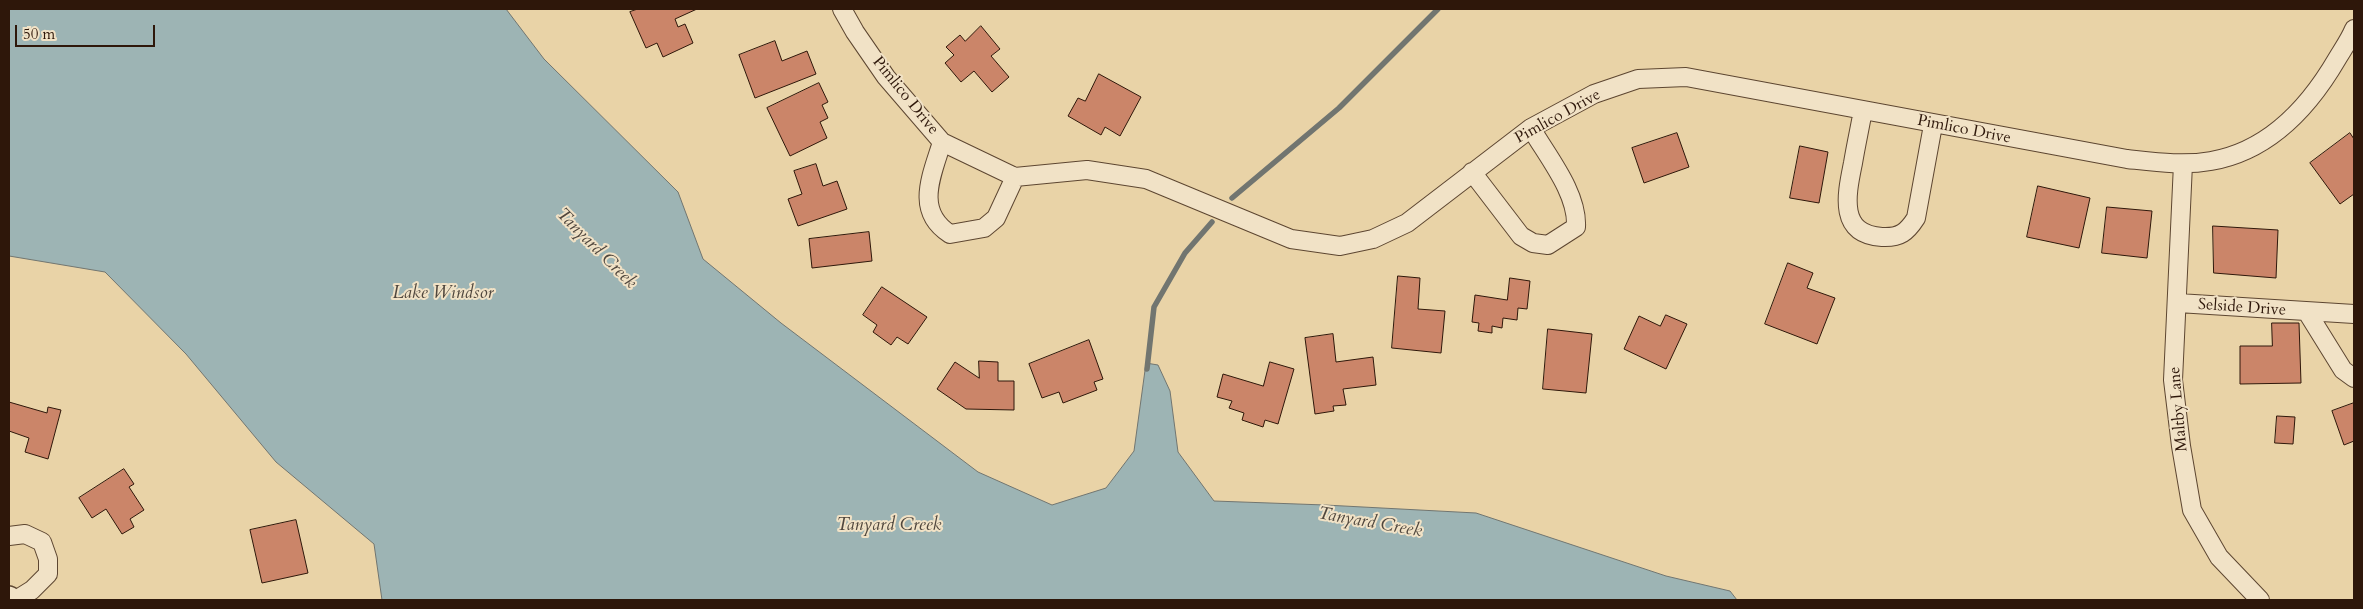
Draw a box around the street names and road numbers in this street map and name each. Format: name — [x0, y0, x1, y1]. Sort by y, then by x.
street label: Pimlico Drive — [868, 53, 942, 139]
street label: Pimlico Drive — [1512, 86, 1604, 148]
street label: Pimlico Drive — [1916, 112, 2012, 148]
street label: Selside Drive — [2197, 295, 2287, 321]
street label: Maltby Lane — [2166, 366, 2192, 452]

